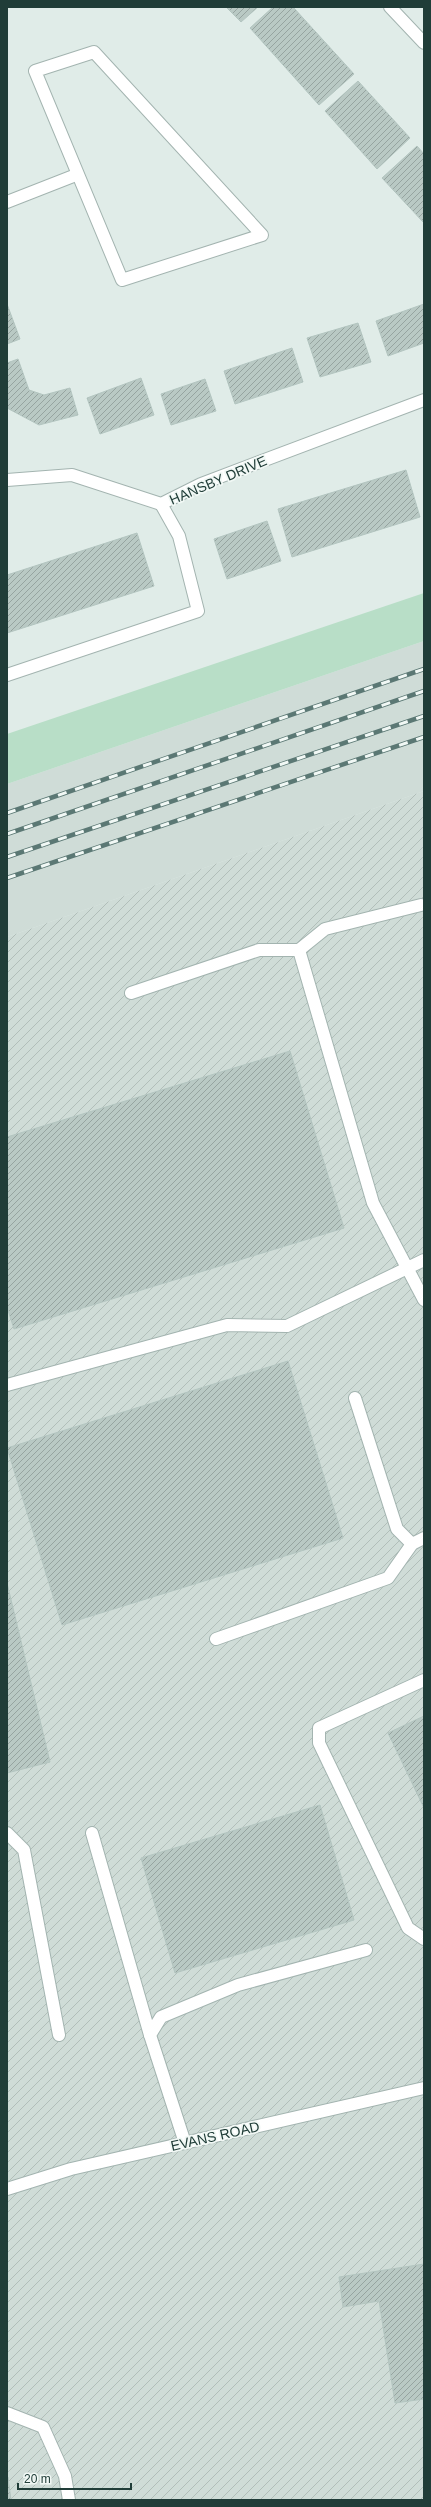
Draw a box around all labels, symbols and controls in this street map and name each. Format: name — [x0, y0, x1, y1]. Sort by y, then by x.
street label: HANSBY DRIVE — [167, 452, 269, 508]
street label: EVANS ROAD — [169, 2118, 261, 2154]
scale bar — [18, 2465, 131, 2491]
text: 20 m — [24, 2472, 51, 2486]

